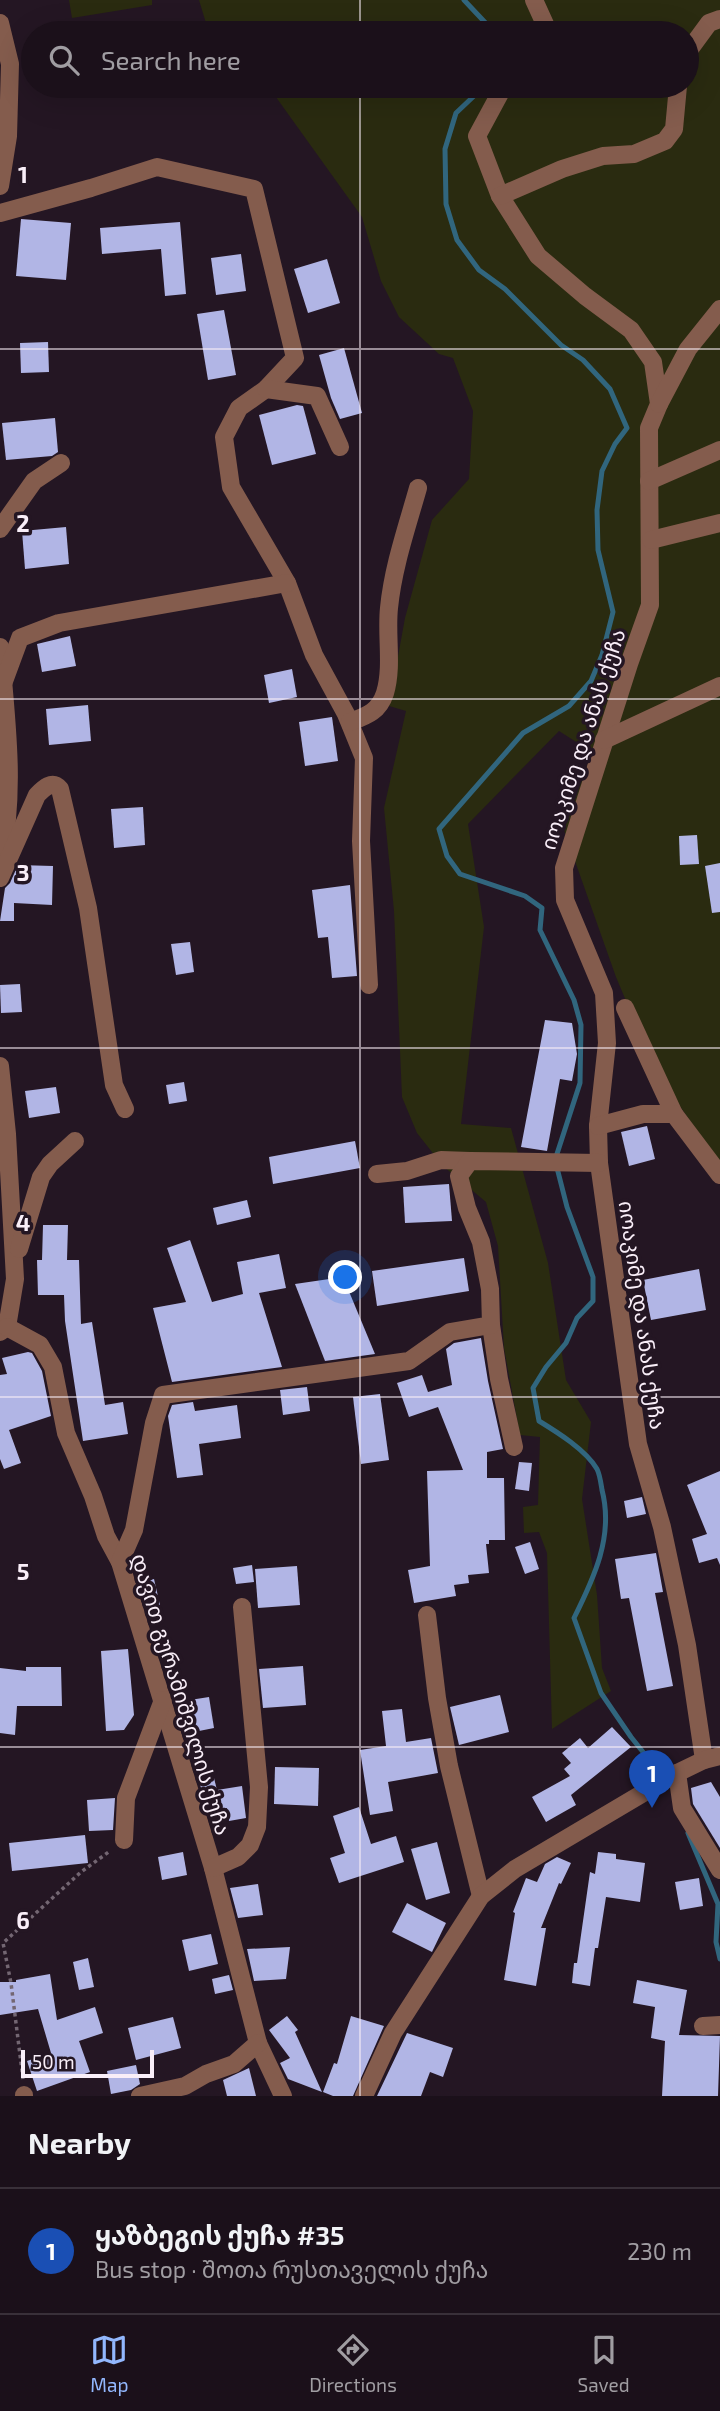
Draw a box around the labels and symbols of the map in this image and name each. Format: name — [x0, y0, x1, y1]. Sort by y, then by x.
text: 1 — [18, 160, 28, 188]
text: 2 — [16, 509, 30, 537]
street label: იოაკიმე და ანას ქუჩა — [534, 625, 631, 853]
text: 3 — [16, 858, 30, 886]
street label: იოაკიმე და ანას ქუჩა — [613, 1199, 671, 1431]
text: 4 — [16, 1208, 30, 1236]
your location — [328, 1260, 362, 1294]
street label: დავით გურამიშვილის ქუჩა — [125, 1550, 237, 1838]
text: 5 — [17, 1557, 29, 1585]
pin: 1 — [629, 1750, 675, 1808]
text: 6 — [16, 1906, 30, 1934]
scale bar — [21, 2047, 154, 2079]

